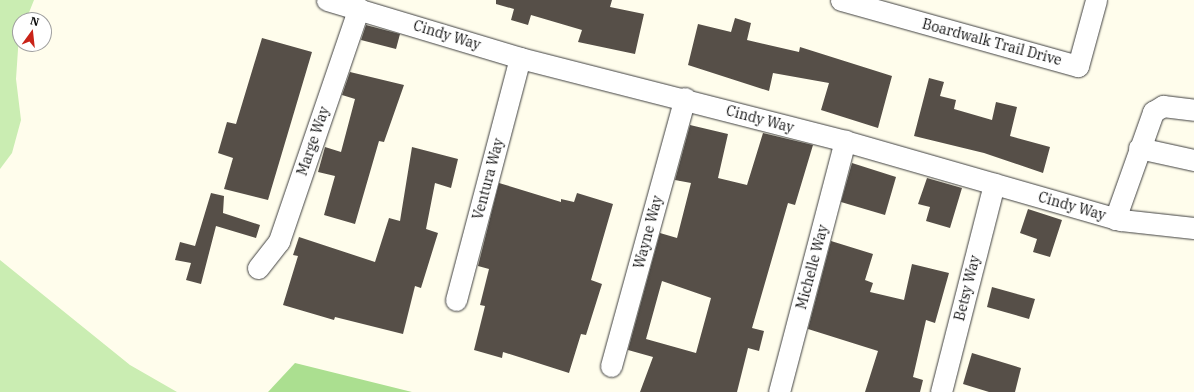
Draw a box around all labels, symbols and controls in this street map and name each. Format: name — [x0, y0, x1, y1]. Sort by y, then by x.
north arrow — [12, 12, 52, 52]
text: N — [29, 13, 41, 29]
street label: Boardwalk Trail Drive — [920, 15, 1064, 69]
street label: Cindy Way — [411, 17, 483, 53]
street label: Cindy Way — [724, 102, 796, 136]
street label: Marge Way — [293, 104, 333, 178]
street label: Ventura Way — [469, 137, 507, 221]
street label: Cindy Way — [1036, 188, 1108, 224]
street label: Wayne Way — [630, 194, 666, 270]
street label: Michelle Way — [793, 223, 831, 311]
street label: Betsy Way — [951, 253, 983, 323]

